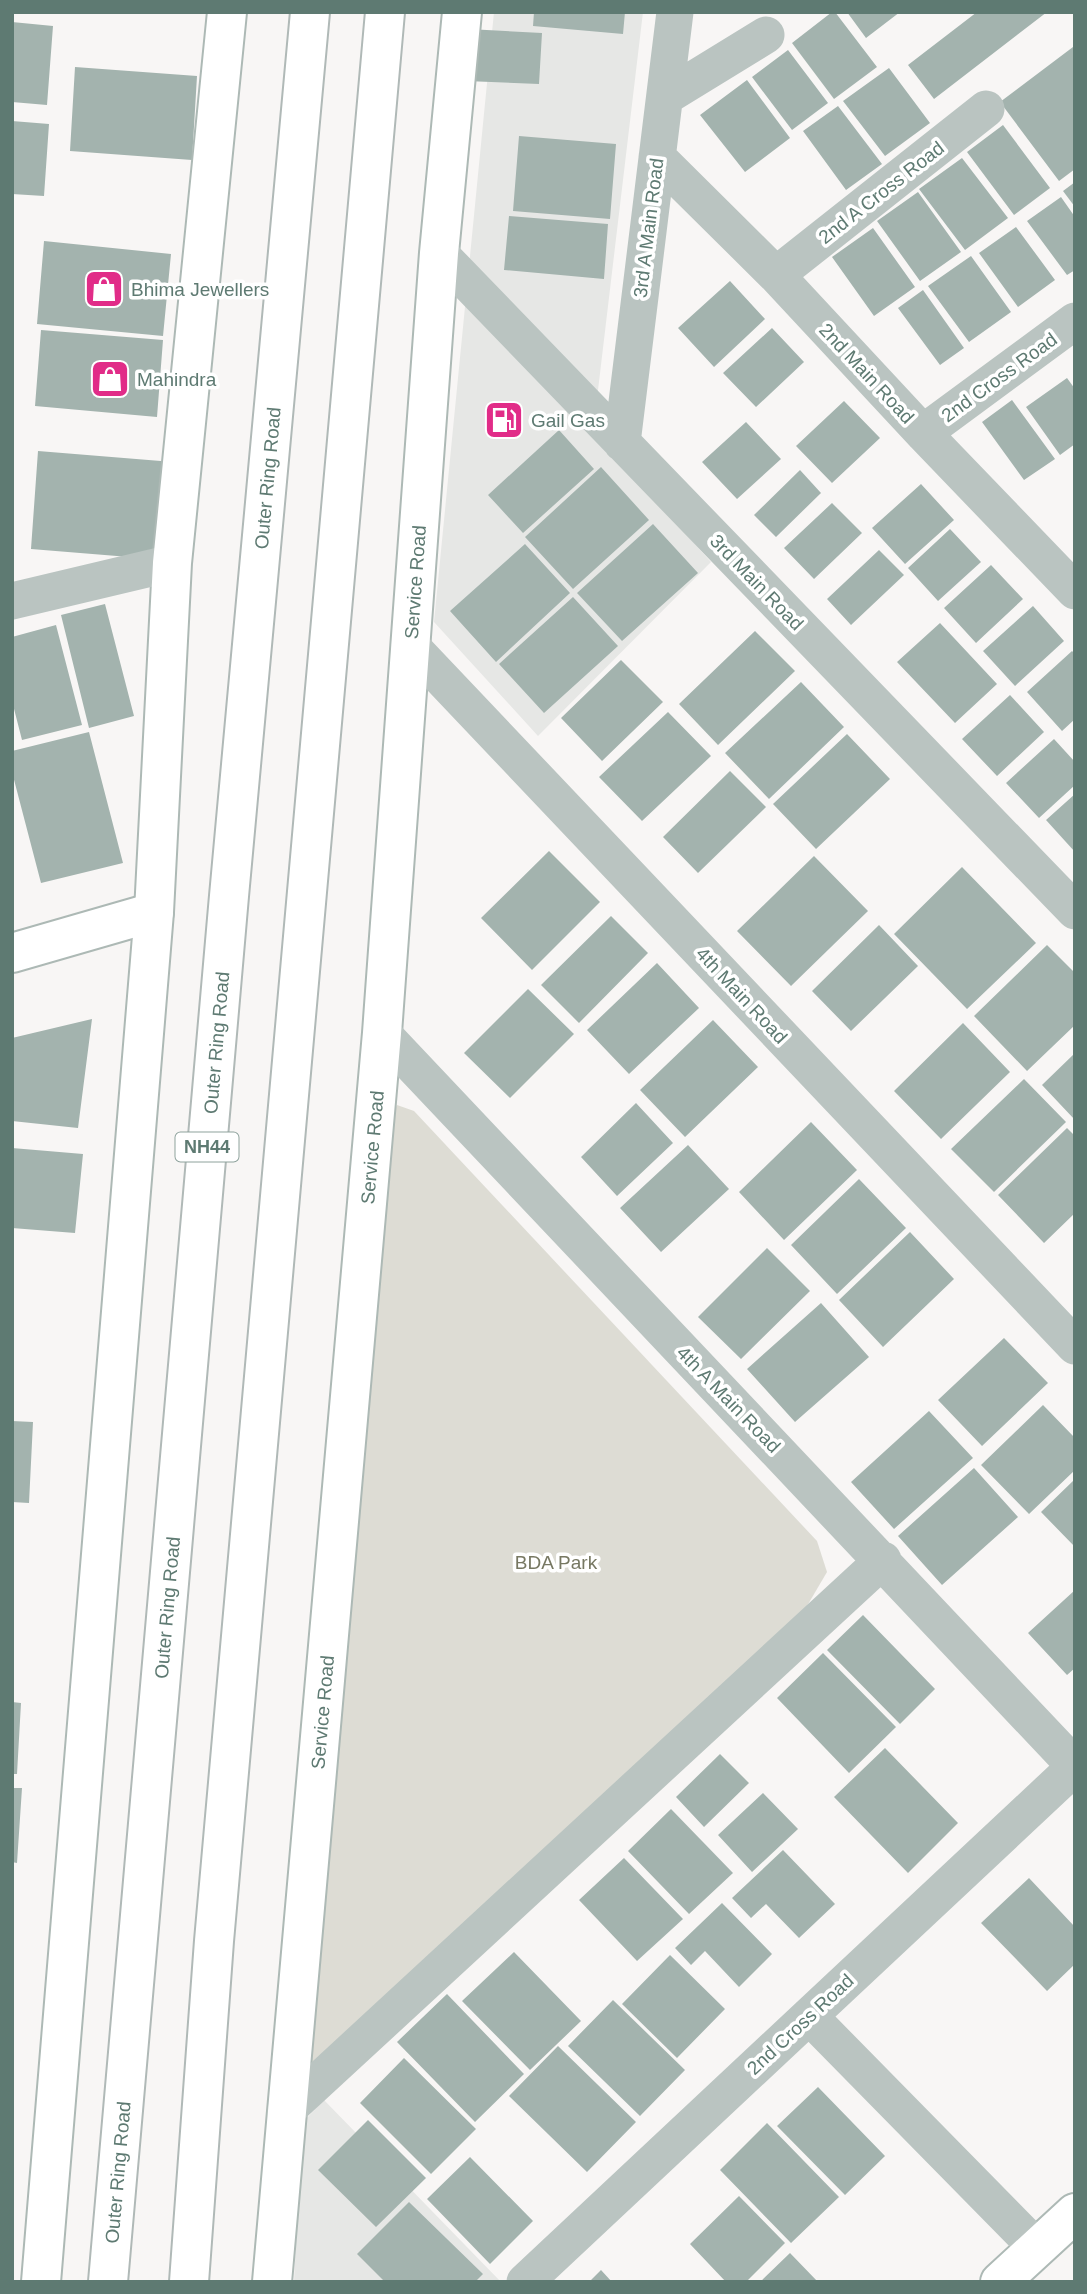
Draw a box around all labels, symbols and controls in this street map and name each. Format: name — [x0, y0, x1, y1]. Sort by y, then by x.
street label: 2nd A Cross Road — [814, 137, 948, 248]
street label: 3rd A Main Road — [630, 157, 667, 299]
shop icon: Bhima Jewellers — [83, 268, 125, 310]
place label: Bhima Jewellers — [131, 279, 269, 300]
street label: 2nd Main Road — [815, 319, 918, 428]
street label: 2nd Cross Road — [938, 329, 1061, 426]
shop icon: Mahindra — [89, 358, 131, 400]
place label: Mahindra — [137, 369, 217, 390]
fuel station icon: Gail Gas — [483, 399, 525, 441]
street label: Outer Ring Road — [251, 406, 285, 550]
place label: Gail Gas — [531, 410, 605, 431]
street label: Service Road — [401, 524, 430, 640]
street label: 3rd Main Road — [706, 530, 807, 634]
street label: 4th Main Road — [692, 943, 791, 1048]
street label: Outer Ring Road — [200, 971, 233, 1115]
street label: Service Road — [357, 1090, 388, 1205]
road number: NH44 — [176, 1132, 238, 1162]
street label: 4th A Main Road — [673, 1342, 785, 1457]
street label: Outer Ring Road — [151, 1536, 184, 1680]
park label: BDA Park — [515, 1552, 598, 1573]
street label: Service Road — [307, 1654, 338, 1770]
street label: 2nd Cross Road — [743, 1970, 858, 2079]
street label: Outer Ring Road — [101, 2100, 135, 2244]

